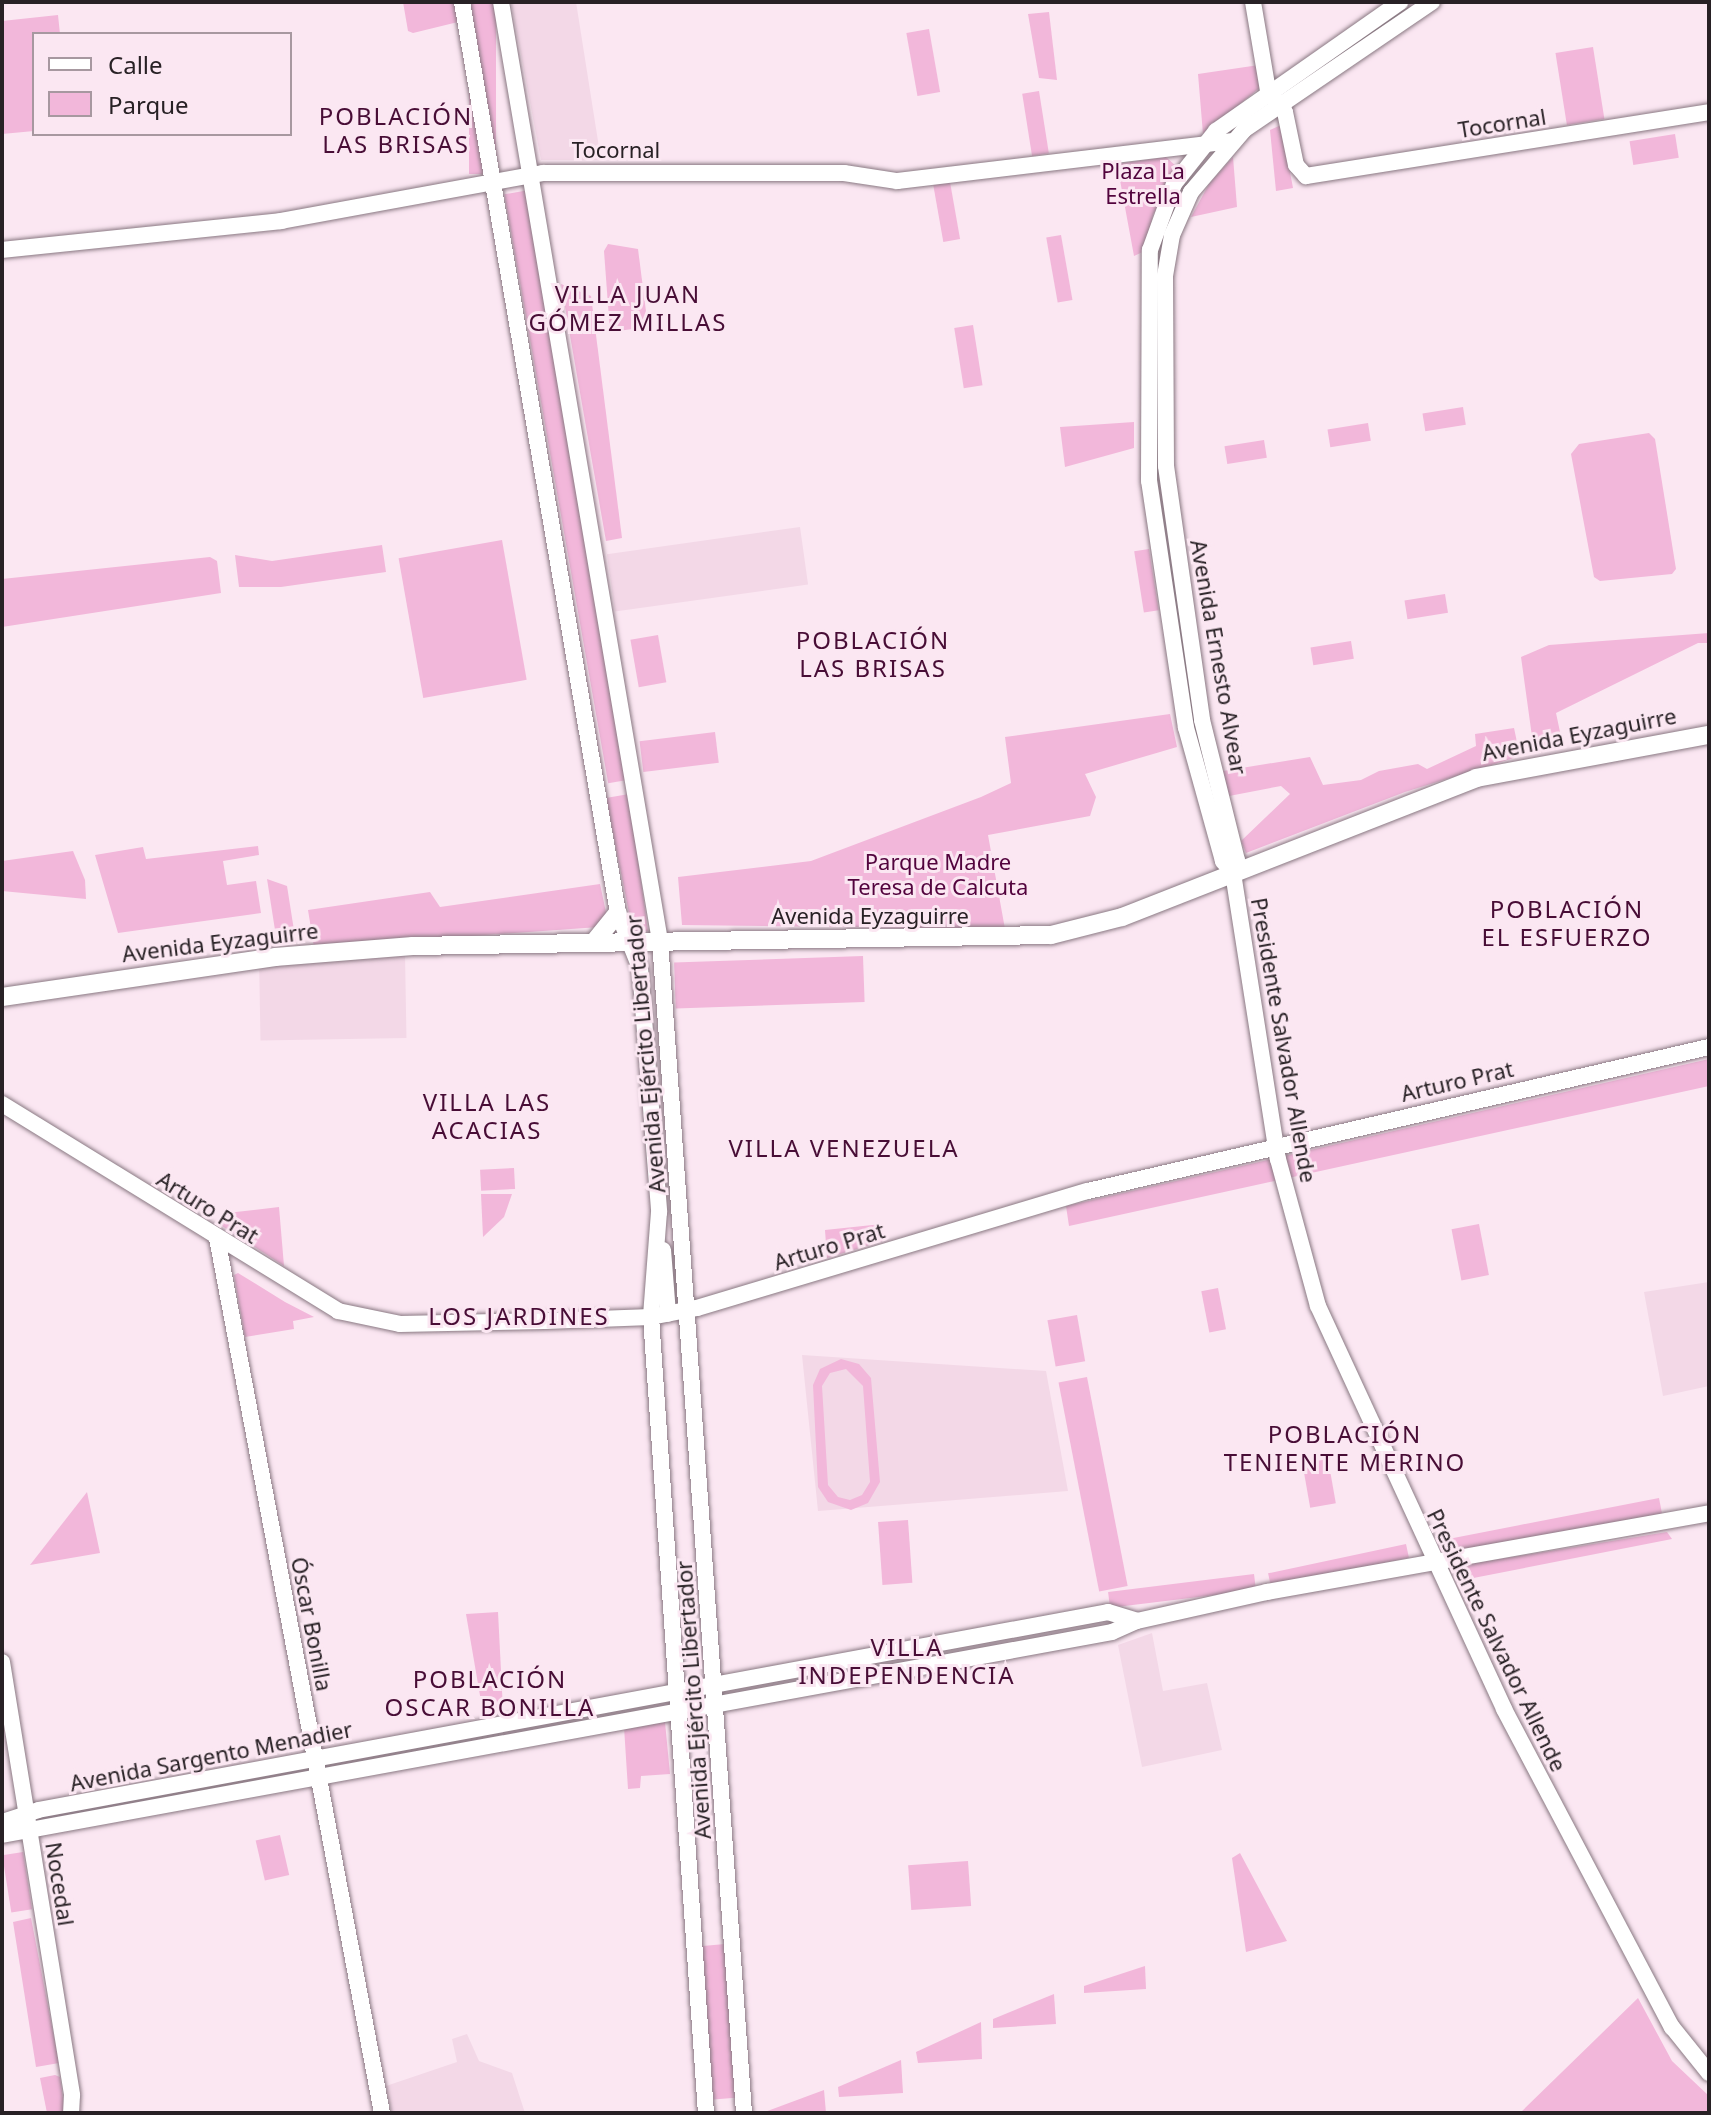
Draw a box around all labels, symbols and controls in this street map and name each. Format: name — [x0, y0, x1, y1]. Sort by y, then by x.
legend — [32, 32, 292, 136]
text: Calle — [108, 48, 163, 81]
text: Parque — [108, 88, 189, 121]
district label: POBLACIÓN LAS BRISAS — [319, 102, 473, 158]
street label: Tocornal — [1456, 103, 1548, 143]
street label: Tocornal — [572, 137, 660, 163]
park label: Plaza La Estrella — [1101, 157, 1185, 208]
district label: VILLA JUAN GÓMEZ MILLAS — [529, 280, 727, 336]
street label: Avenida Ernesto Alvear — [1185, 537, 1253, 777]
district label: POBLACIÓN LAS BRISAS — [796, 626, 950, 682]
street label: Avenida Eyzaguirre — [1480, 702, 1678, 766]
park label: Parque Madre Teresa de Calcuta — [848, 848, 1028, 900]
district label: POBLACIÓN EL ESFUERZO — [1481, 895, 1653, 951]
street label: Presidente Salvador Allende — [1246, 896, 1322, 1184]
street label: Avenida Eyzaguirre — [771, 903, 969, 929]
street label: Avenida Ejército Libertador — [620, 914, 670, 1194]
street label: Avenida Eyzaguirre — [120, 917, 320, 967]
street label: Arturo Prat — [1398, 1055, 1516, 1107]
district label: VILLA LAS ACACIAS — [423, 1088, 551, 1144]
district label: VILLA VENEZUELA — [728, 1134, 960, 1162]
street label: Arturo Prat — [152, 1165, 264, 1249]
street label: Arturo Prat — [770, 1217, 888, 1275]
district label: LOS JARDINES — [428, 1302, 610, 1330]
district label: POBLACIÓN TENIENTE MERINO — [1224, 1420, 1466, 1476]
street label: Presidente Salvador Allende — [1422, 1504, 1572, 1776]
street label: Óscar Bonilla — [286, 1555, 338, 1693]
street label: Avenida Ejército Libertador — [670, 1560, 716, 1840]
district label: VILLA INDEPENDENCIA — [798, 1633, 1016, 1689]
district label: POBLACIÓN OSCAR BONILLA — [385, 1665, 595, 1721]
street label: Avenida Sargento Menadier — [67, 1716, 355, 1796]
street label: Nocedal — [40, 1840, 80, 1928]

